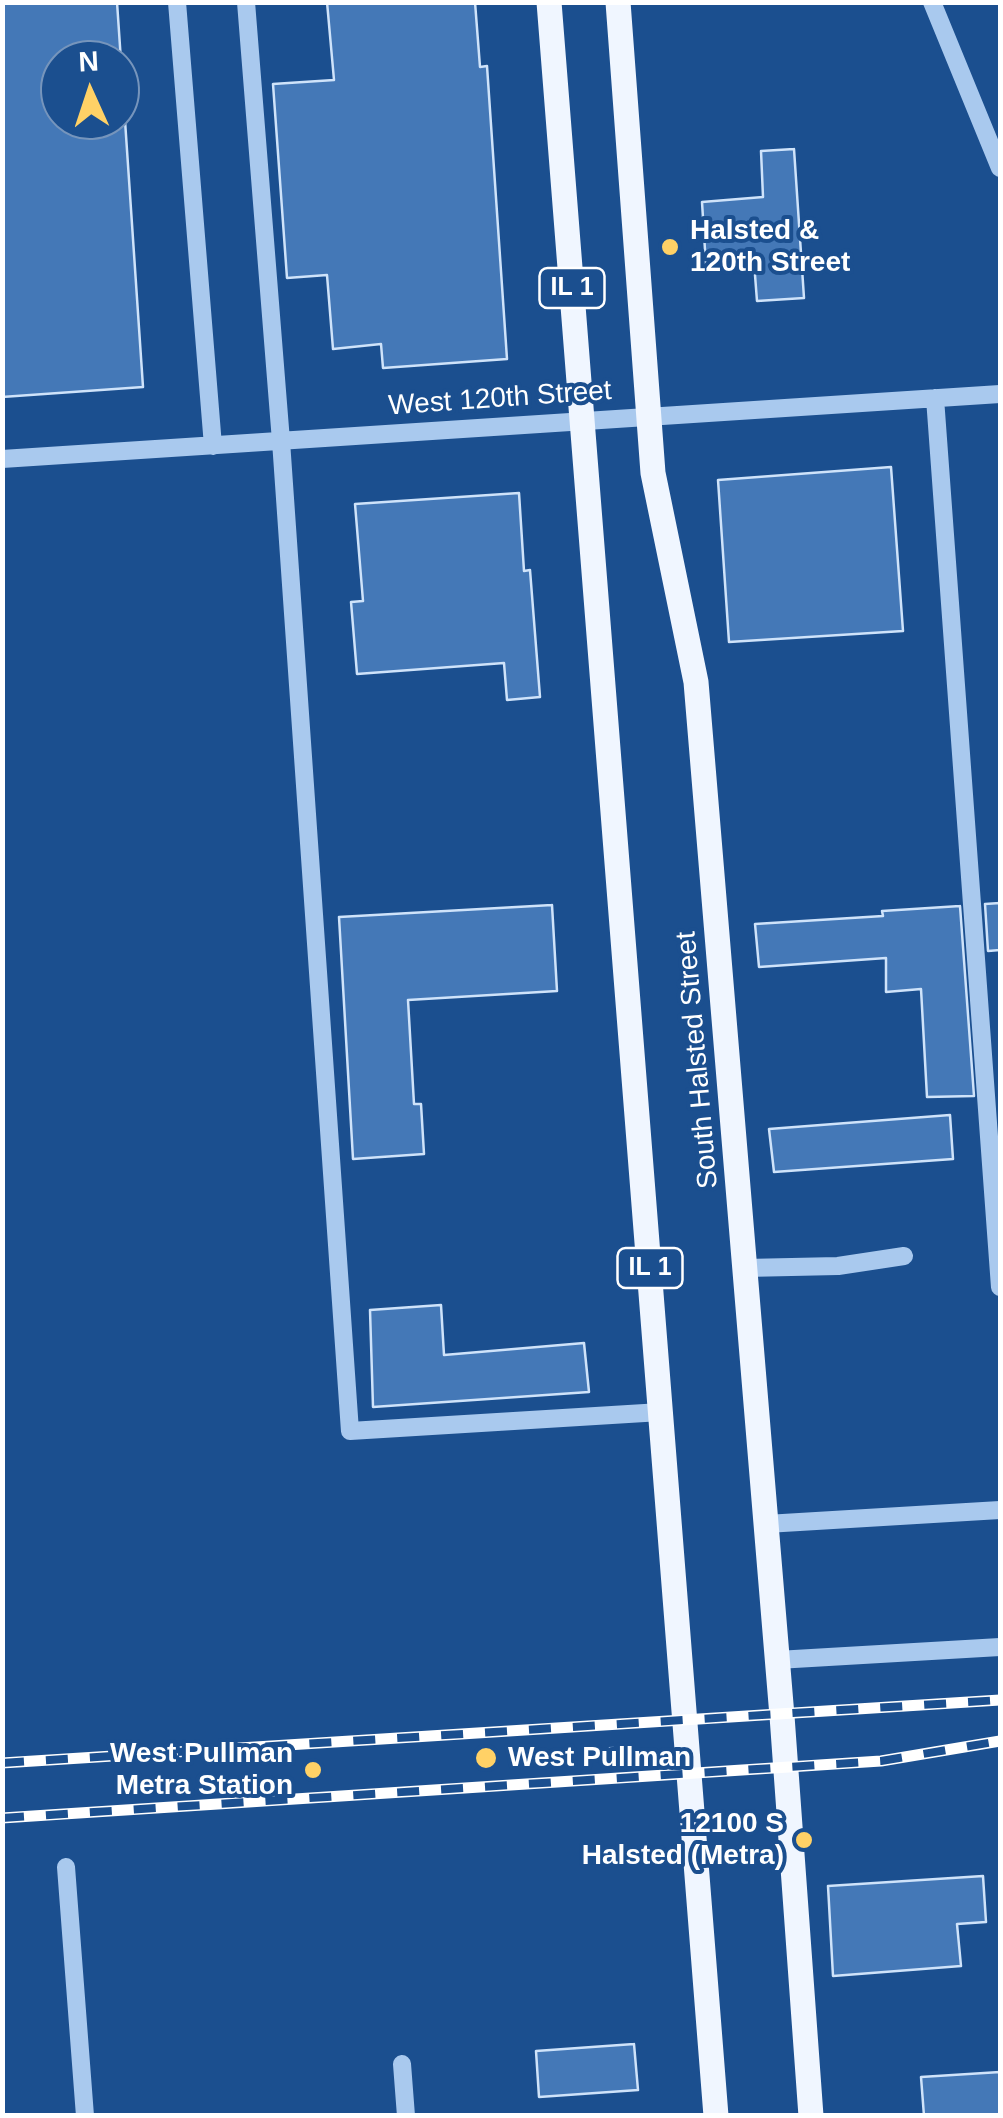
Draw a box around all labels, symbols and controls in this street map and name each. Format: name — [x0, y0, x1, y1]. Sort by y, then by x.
north arrow — [40, 40, 140, 140]
text: N — [78, 46, 99, 78]
place label: Halsted & 120th Street — [690, 214, 850, 280]
marker: Halsted & 120th Street — [659, 236, 681, 258]
road number: IL 1 — [540, 268, 604, 308]
street label: West 120th Street — [387, 374, 613, 424]
street label: South Halsted Street — [670, 930, 726, 1190]
road number: IL 1 — [618, 1248, 682, 1288]
place label: West Pullman Metra Station — [110, 1737, 293, 1803]
place label: West Pullman — [508, 1741, 691, 1775]
marker: West Pullman — [473, 1745, 499, 1771]
marker: West Pullman Metra Station — [302, 1759, 324, 1781]
place label: 12100 S Halsted (Metra) — [582, 1807, 784, 1873]
marker: 12100 S Halsted (Metra) — [793, 1829, 815, 1851]

